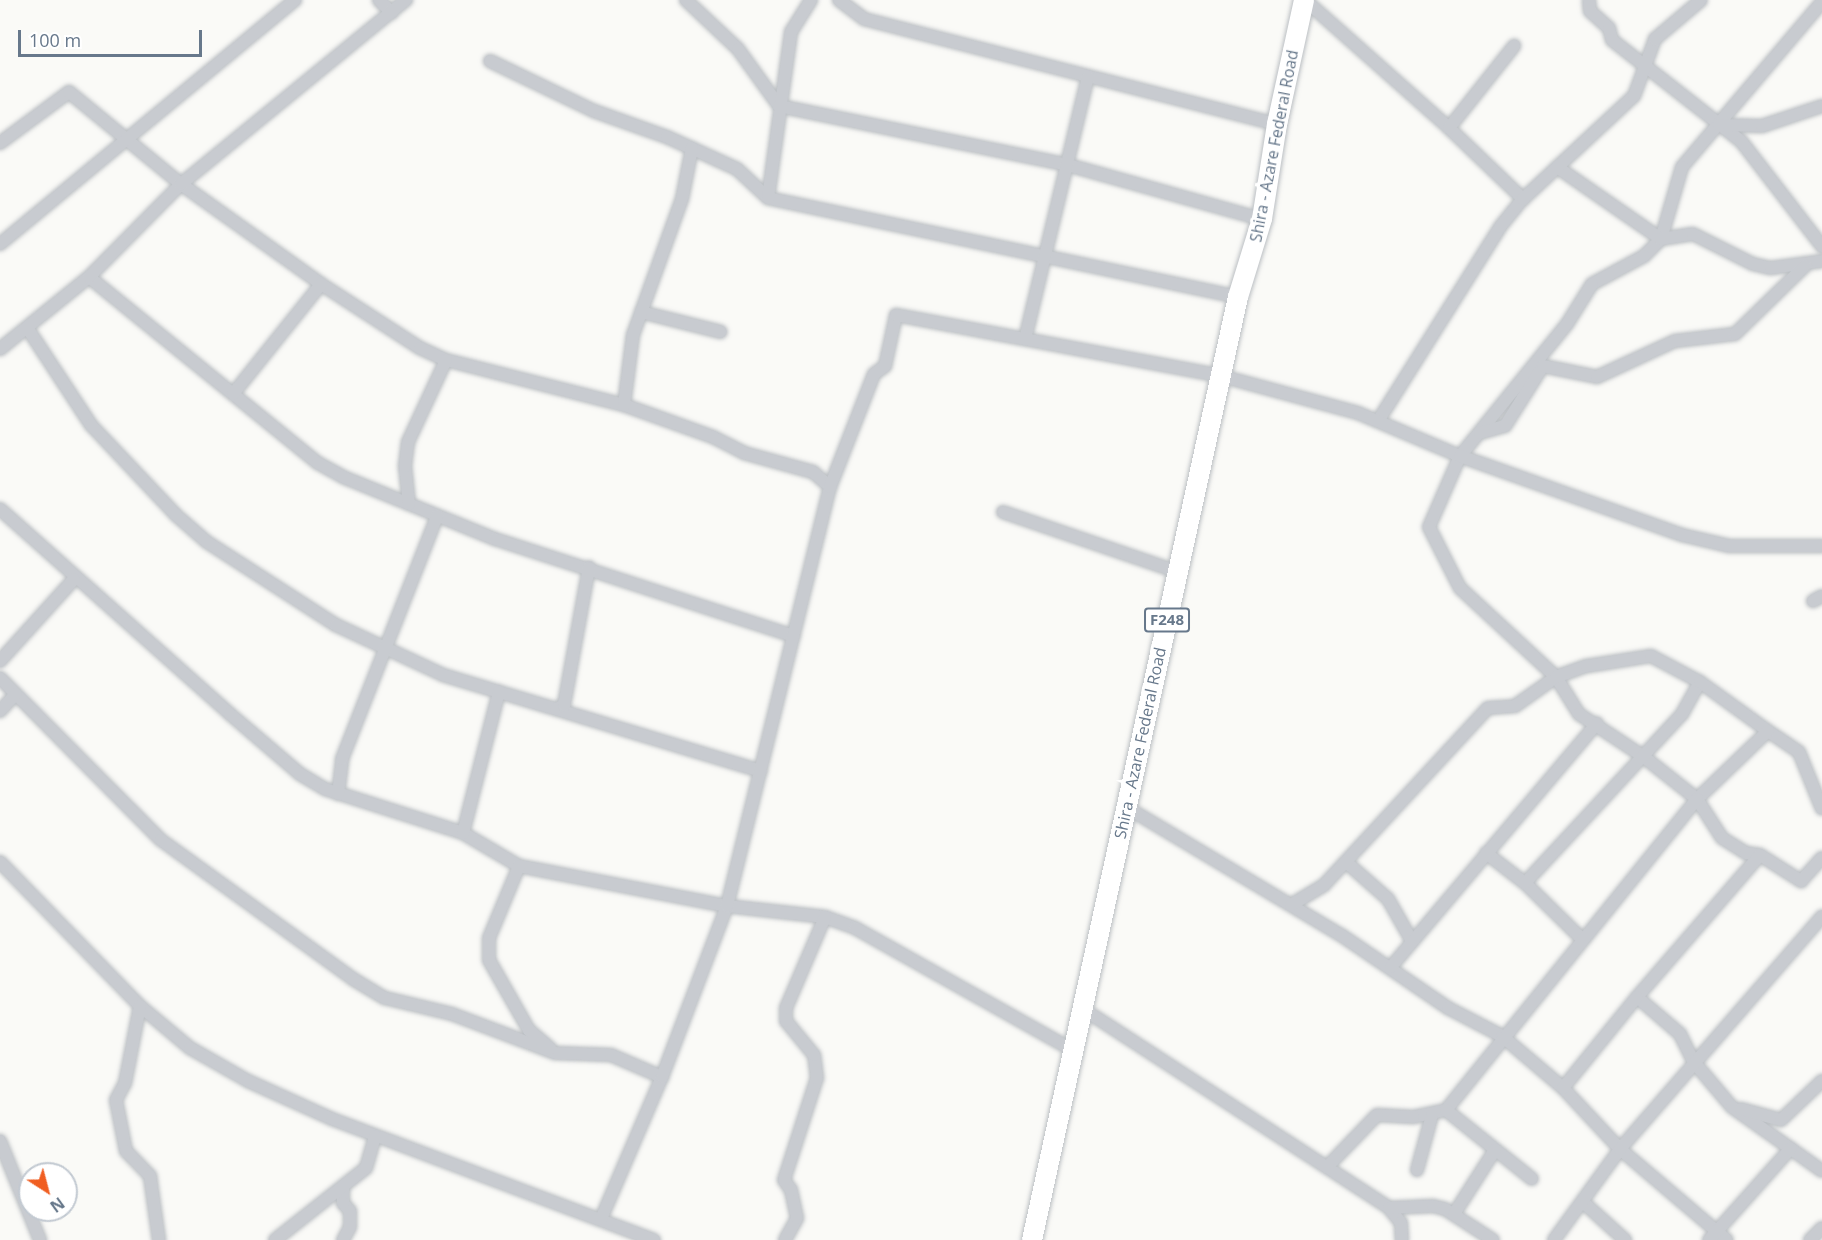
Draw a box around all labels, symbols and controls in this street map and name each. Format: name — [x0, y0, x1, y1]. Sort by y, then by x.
scale bar — [21, 18, 206, 56]
text: 100 m — [29, 28, 81, 52]
street label: Shira - Azare Federal Road — [1246, 48, 1302, 244]
road number: F248 — [1143, 608, 1191, 632]
street label: Shira - Azare Federal Road — [1110, 645, 1170, 841]
north arrow — [18, 1162, 78, 1222]
text: N — [46, 1192, 69, 1218]

